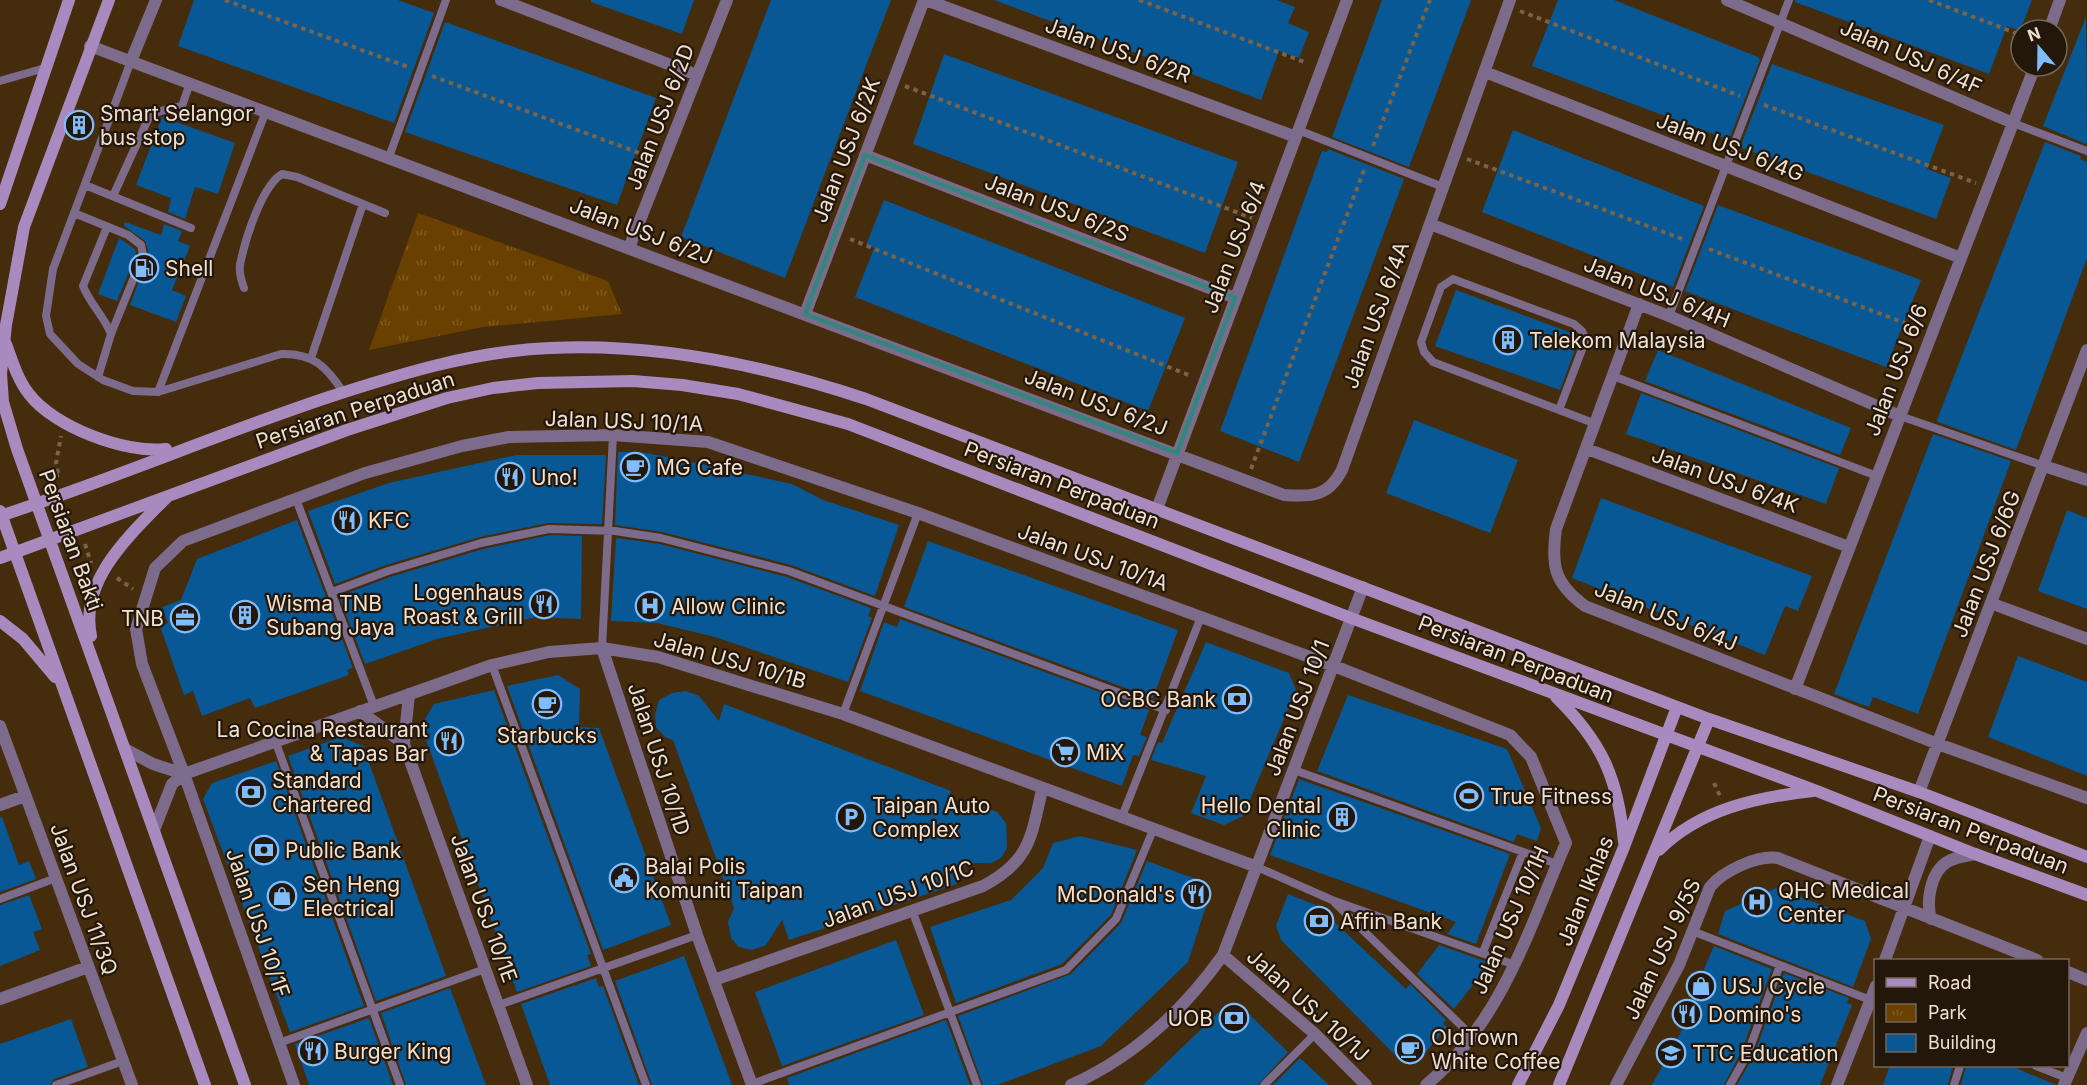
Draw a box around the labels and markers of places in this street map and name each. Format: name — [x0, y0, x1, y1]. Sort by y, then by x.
place label: Smart Selangor bus stop — [100, 101, 253, 150]
building icon: Smart Selangor bus stop — [63, 109, 95, 141]
fuel station icon: Shell — [128, 252, 160, 284]
place label: Shell — [165, 256, 213, 281]
building icon: Telekom Malaysia — [1492, 324, 1524, 356]
place label: Telekom Malaysia — [1529, 328, 1706, 353]
cafe icon: MG Cafe — [619, 451, 651, 483]
place label: MG Cafe — [656, 455, 743, 480]
restaurant icon: Uno! — [494, 461, 526, 493]
place label: Uno! — [531, 465, 578, 490]
restaurant icon: KFC — [331, 504, 363, 536]
place label: KFC — [368, 508, 410, 533]
place label: Logenhaus Roast & Grill — [403, 580, 523, 629]
restaurant icon: Logenhaus Roast & Grill — [528, 588, 560, 620]
hospital icon: Allow Clinic — [634, 590, 666, 622]
place label: Wisma TNB Subang Jaya — [266, 591, 395, 640]
place label: Allow Clinic — [671, 594, 786, 619]
building icon: Wisma TNB Subang Jaya — [229, 599, 261, 631]
office icon: TNB — [169, 602, 201, 634]
place label: TNB — [121, 606, 164, 631]
bank icon: OCBC Bank — [1221, 683, 1253, 715]
place label: OCBC Bank — [1100, 687, 1216, 712]
cafe icon: Starbucks — [531, 688, 563, 720]
place label: La Cocina Restaurant & Tapas Bar — [217, 717, 428, 766]
place label: Starbucks — [497, 723, 597, 748]
restaurant icon: La Cocina Restaurant & Tapas Bar — [433, 725, 465, 757]
supermarket icon: MiX — [1049, 736, 1081, 768]
place label: MiX — [1086, 740, 1124, 765]
place label: Standard Chartered — [272, 768, 371, 817]
bank icon: Standard Chartered — [235, 776, 267, 808]
sports icon: True Fitness — [1453, 780, 1485, 812]
place label: True Fitness — [1490, 784, 1612, 809]
place label: Taipan Auto Complex — [872, 793, 990, 842]
place label: Hello Dental Clinic — [1201, 793, 1321, 842]
parking icon: Taipan Auto Complex — [835, 801, 867, 833]
building icon: Hello Dental Clinic — [1326, 801, 1358, 833]
bank icon: Public Bank — [248, 834, 280, 866]
place label: Public Bank — [285, 838, 402, 863]
place label: Balai Polis Komuniti Taipan — [645, 854, 803, 903]
public building icon: Balai Polis Komuniti Taipan — [608, 862, 640, 894]
place label: Sen Heng Electrical — [303, 872, 400, 921]
restaurant icon: McDonald's — [1180, 878, 1212, 910]
place label: QHC Medical Center — [1778, 878, 1909, 927]
shop icon: Sen Heng Electrical — [266, 880, 298, 912]
place label: McDonald's — [1057, 882, 1175, 907]
hospital icon: QHC Medical Center — [1741, 886, 1773, 918]
bank icon: Affin Bank — [1303, 905, 1335, 937]
place label: Affin Bank — [1340, 909, 1443, 934]
shop icon: USJ Cycle — [1685, 970, 1717, 1002]
place label: USJ Cycle — [1722, 974, 1825, 999]
restaurant icon: Domino's — [1671, 998, 1703, 1030]
bank icon: UOB — [1218, 1002, 1250, 1034]
place label: Domino's — [1708, 1002, 1801, 1027]
place label: UOB — [1168, 1006, 1213, 1031]
place label: OldTown White Coffee — [1431, 1025, 1561, 1074]
cafe icon: OldTown White Coffee — [1394, 1033, 1426, 1065]
restaurant icon: Burger King — [297, 1035, 329, 1067]
school or university icon: TTC Education — [1655, 1037, 1687, 1069]
place label: Burger King — [334, 1039, 451, 1064]
place label: TTC Education — [1692, 1041, 1839, 1066]

